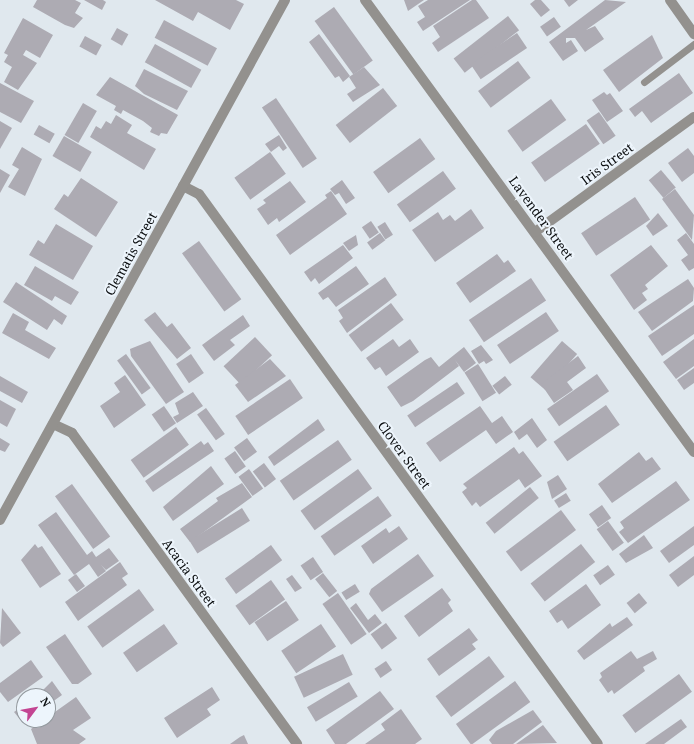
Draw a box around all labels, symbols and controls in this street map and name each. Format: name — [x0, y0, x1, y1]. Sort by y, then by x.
street label: Iris Street — [578, 140, 636, 188]
street label: Lavender Street — [506, 173, 576, 263]
street label: Clematis Street — [102, 210, 160, 298]
street label: Clover Street — [374, 418, 434, 492]
street label: Acacia Street — [159, 536, 219, 610]
north arrow — [16, 688, 56, 728]
text: N — [37, 694, 54, 710]

